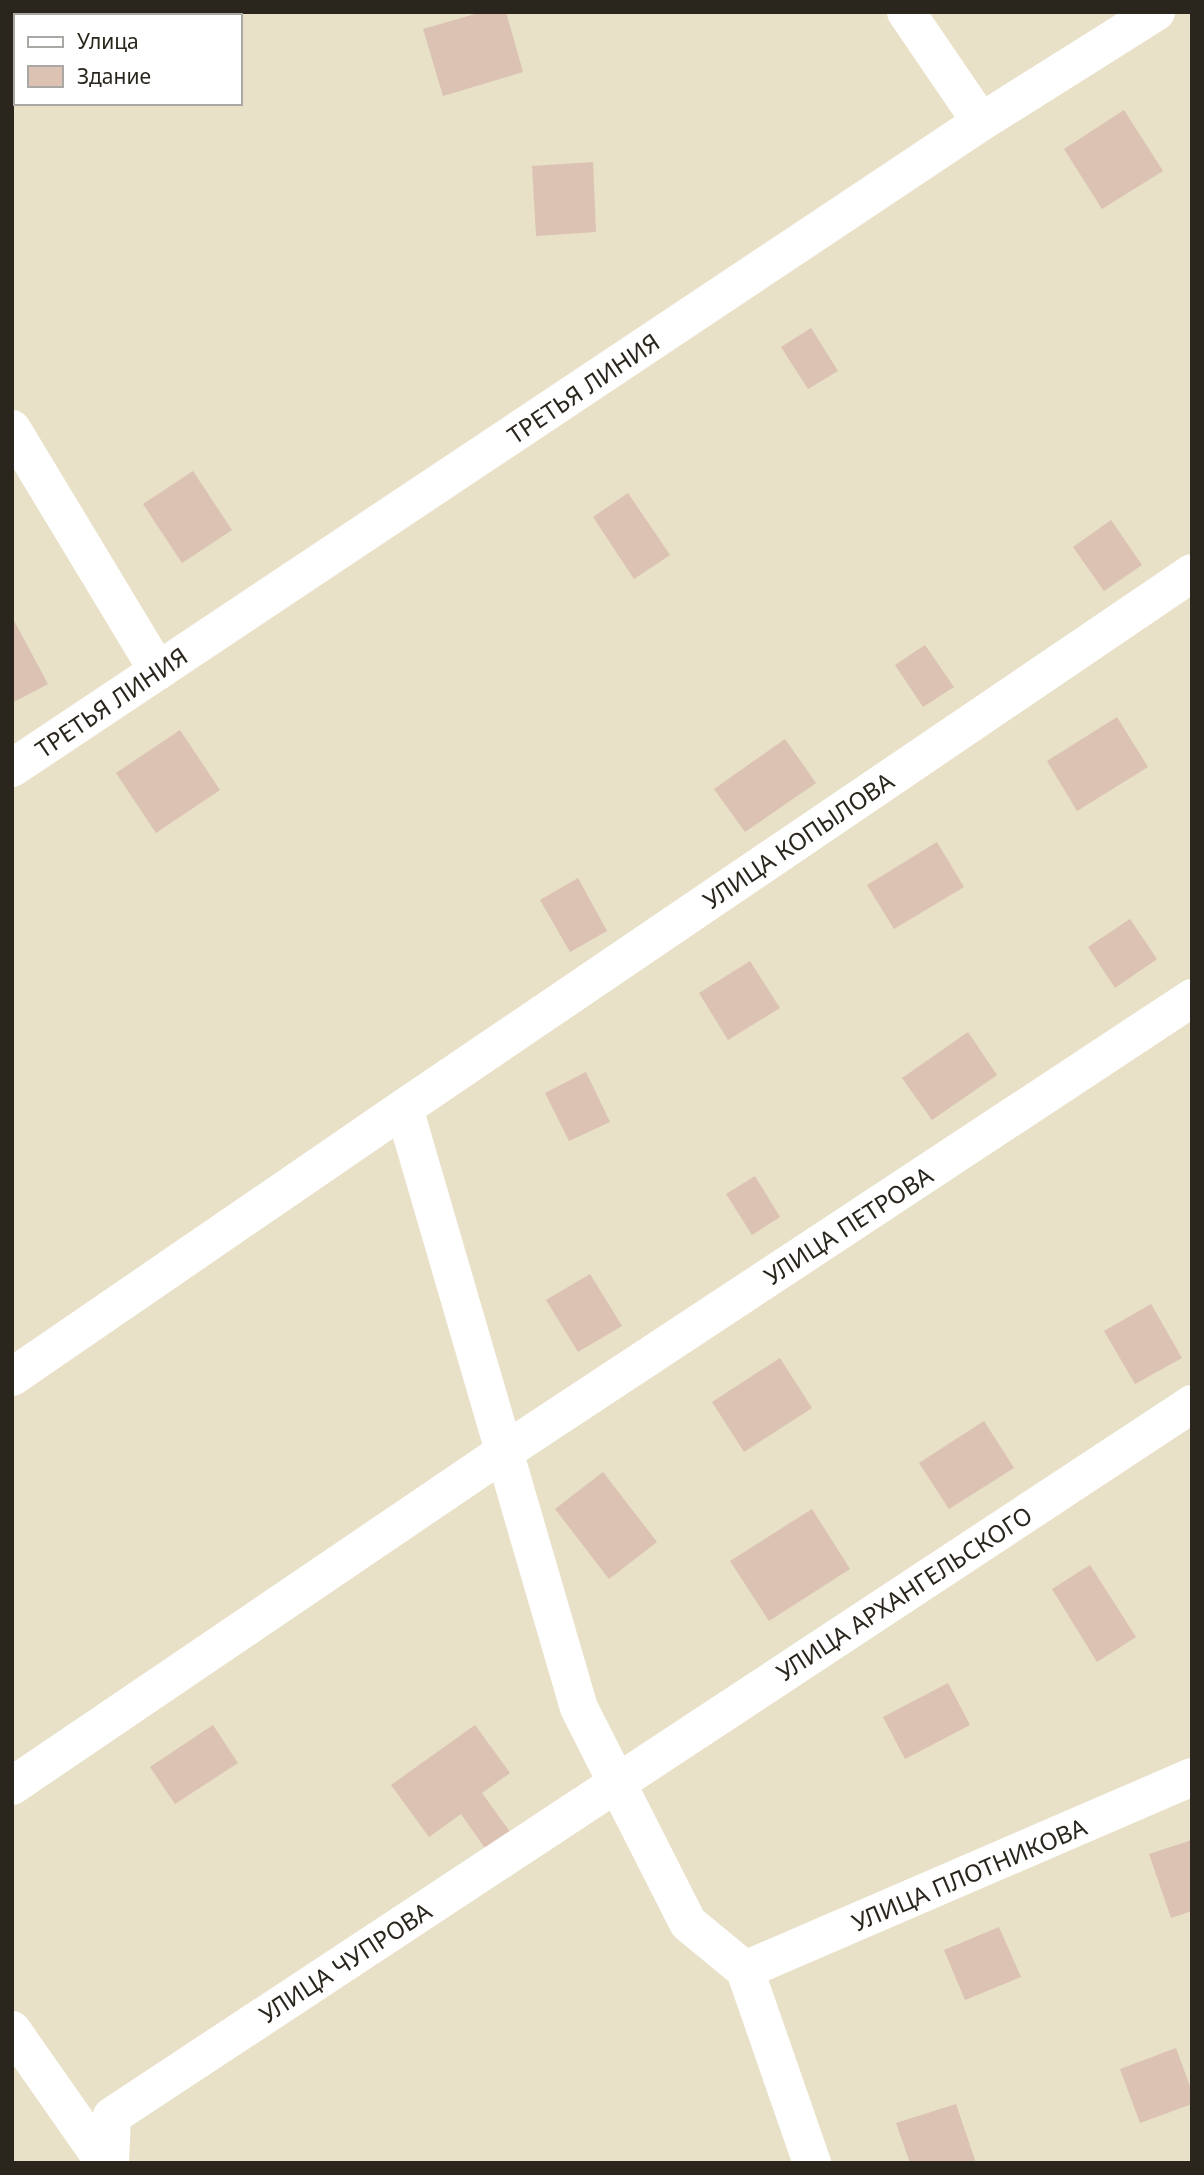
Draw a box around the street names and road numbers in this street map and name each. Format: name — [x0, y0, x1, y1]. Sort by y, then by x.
street label: ТРЕТЬЯ ЛИНИЯ — [500, 325, 666, 451]
street label: ТРЕТЬЯ ЛИНИЯ — [28, 639, 194, 765]
street label: УЛИЦА КОПЫЛОВА — [696, 763, 900, 916]
street label: УЛИЦА ПЕТРОВА — [757, 1158, 939, 1292]
street label: УЛИЦА АРХАНГЕЛЬСКОГО — [770, 1498, 1038, 1688]
street label: УЛИЦА ПЛОТНИКОВА — [847, 1809, 1092, 1938]
street label: УЛИЦА ЧУПРОВА — [253, 1894, 438, 2030]

